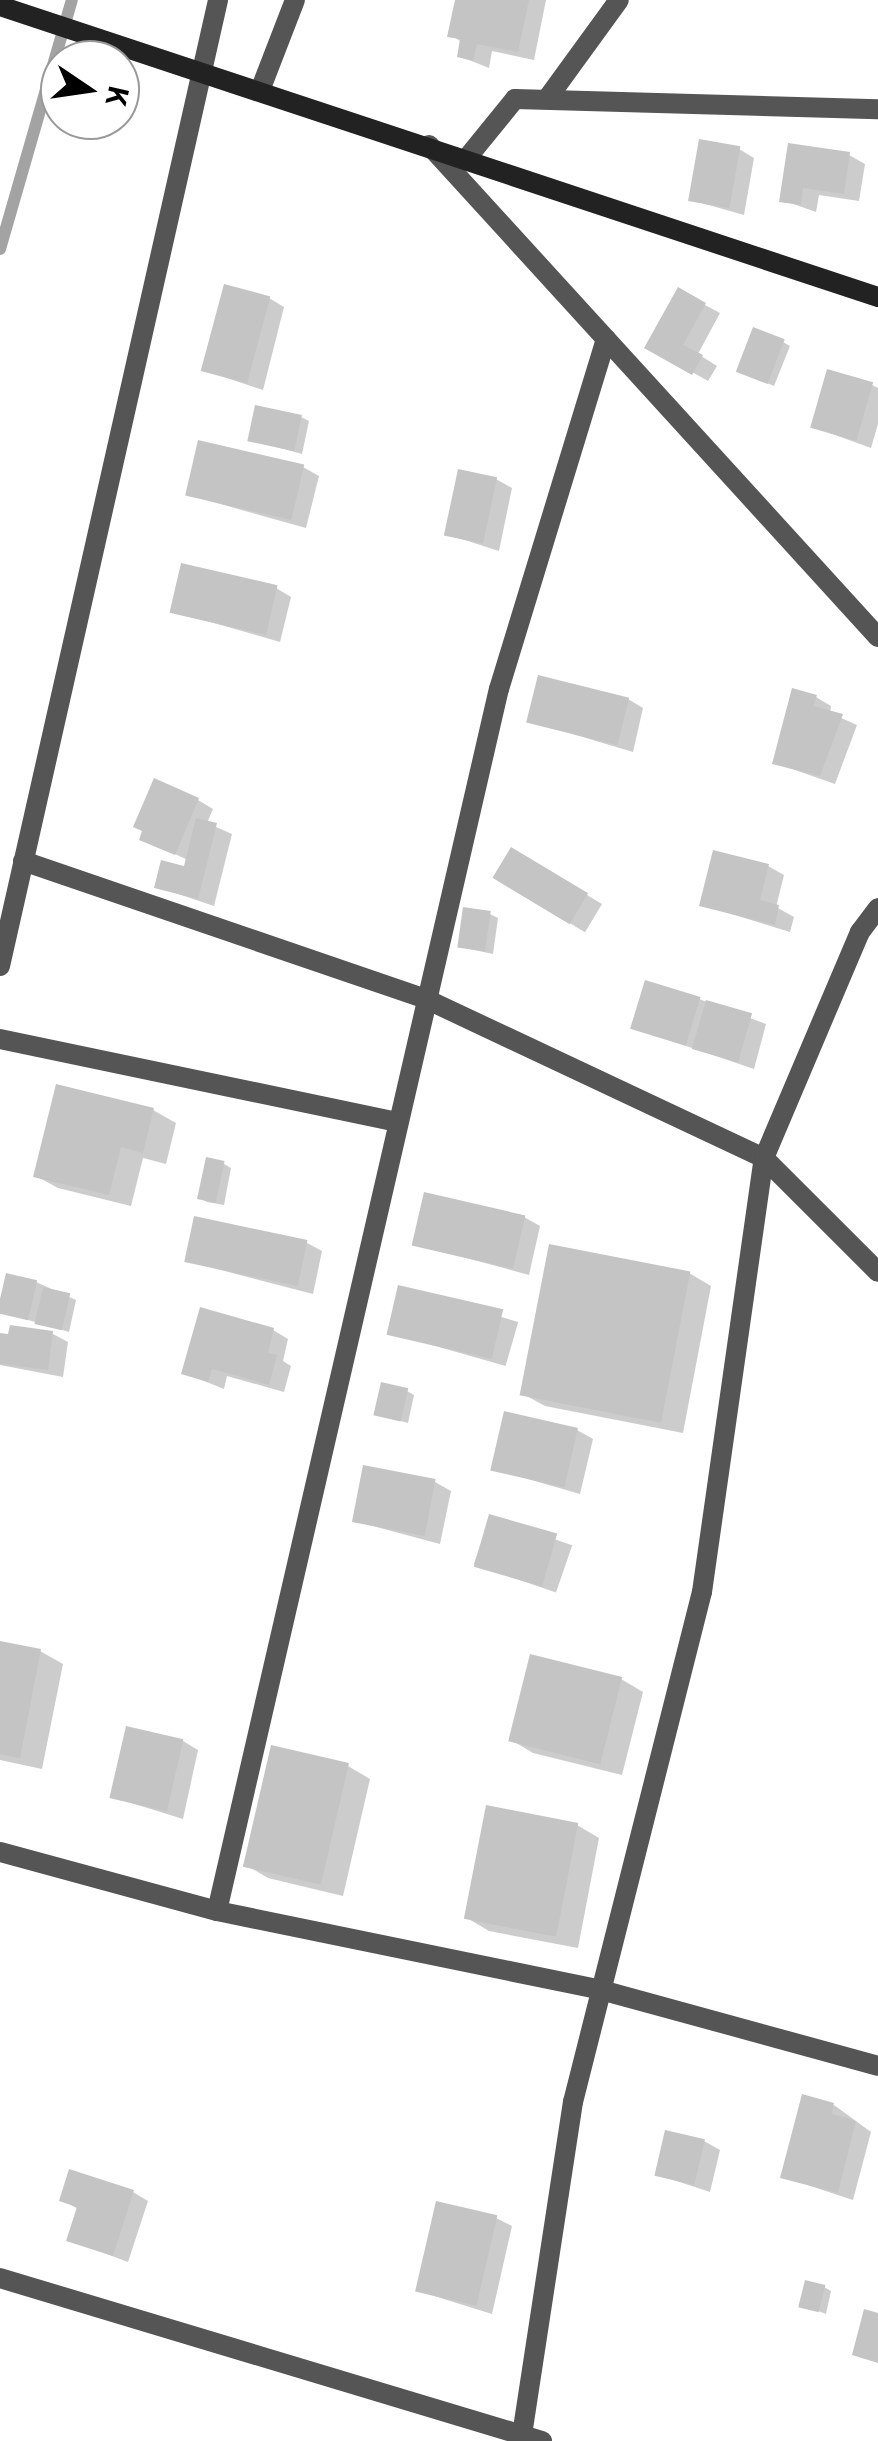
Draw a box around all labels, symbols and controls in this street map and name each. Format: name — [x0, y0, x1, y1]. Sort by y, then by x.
north arrow — [40, 40, 140, 140]
text: K — [99, 83, 136, 110]

